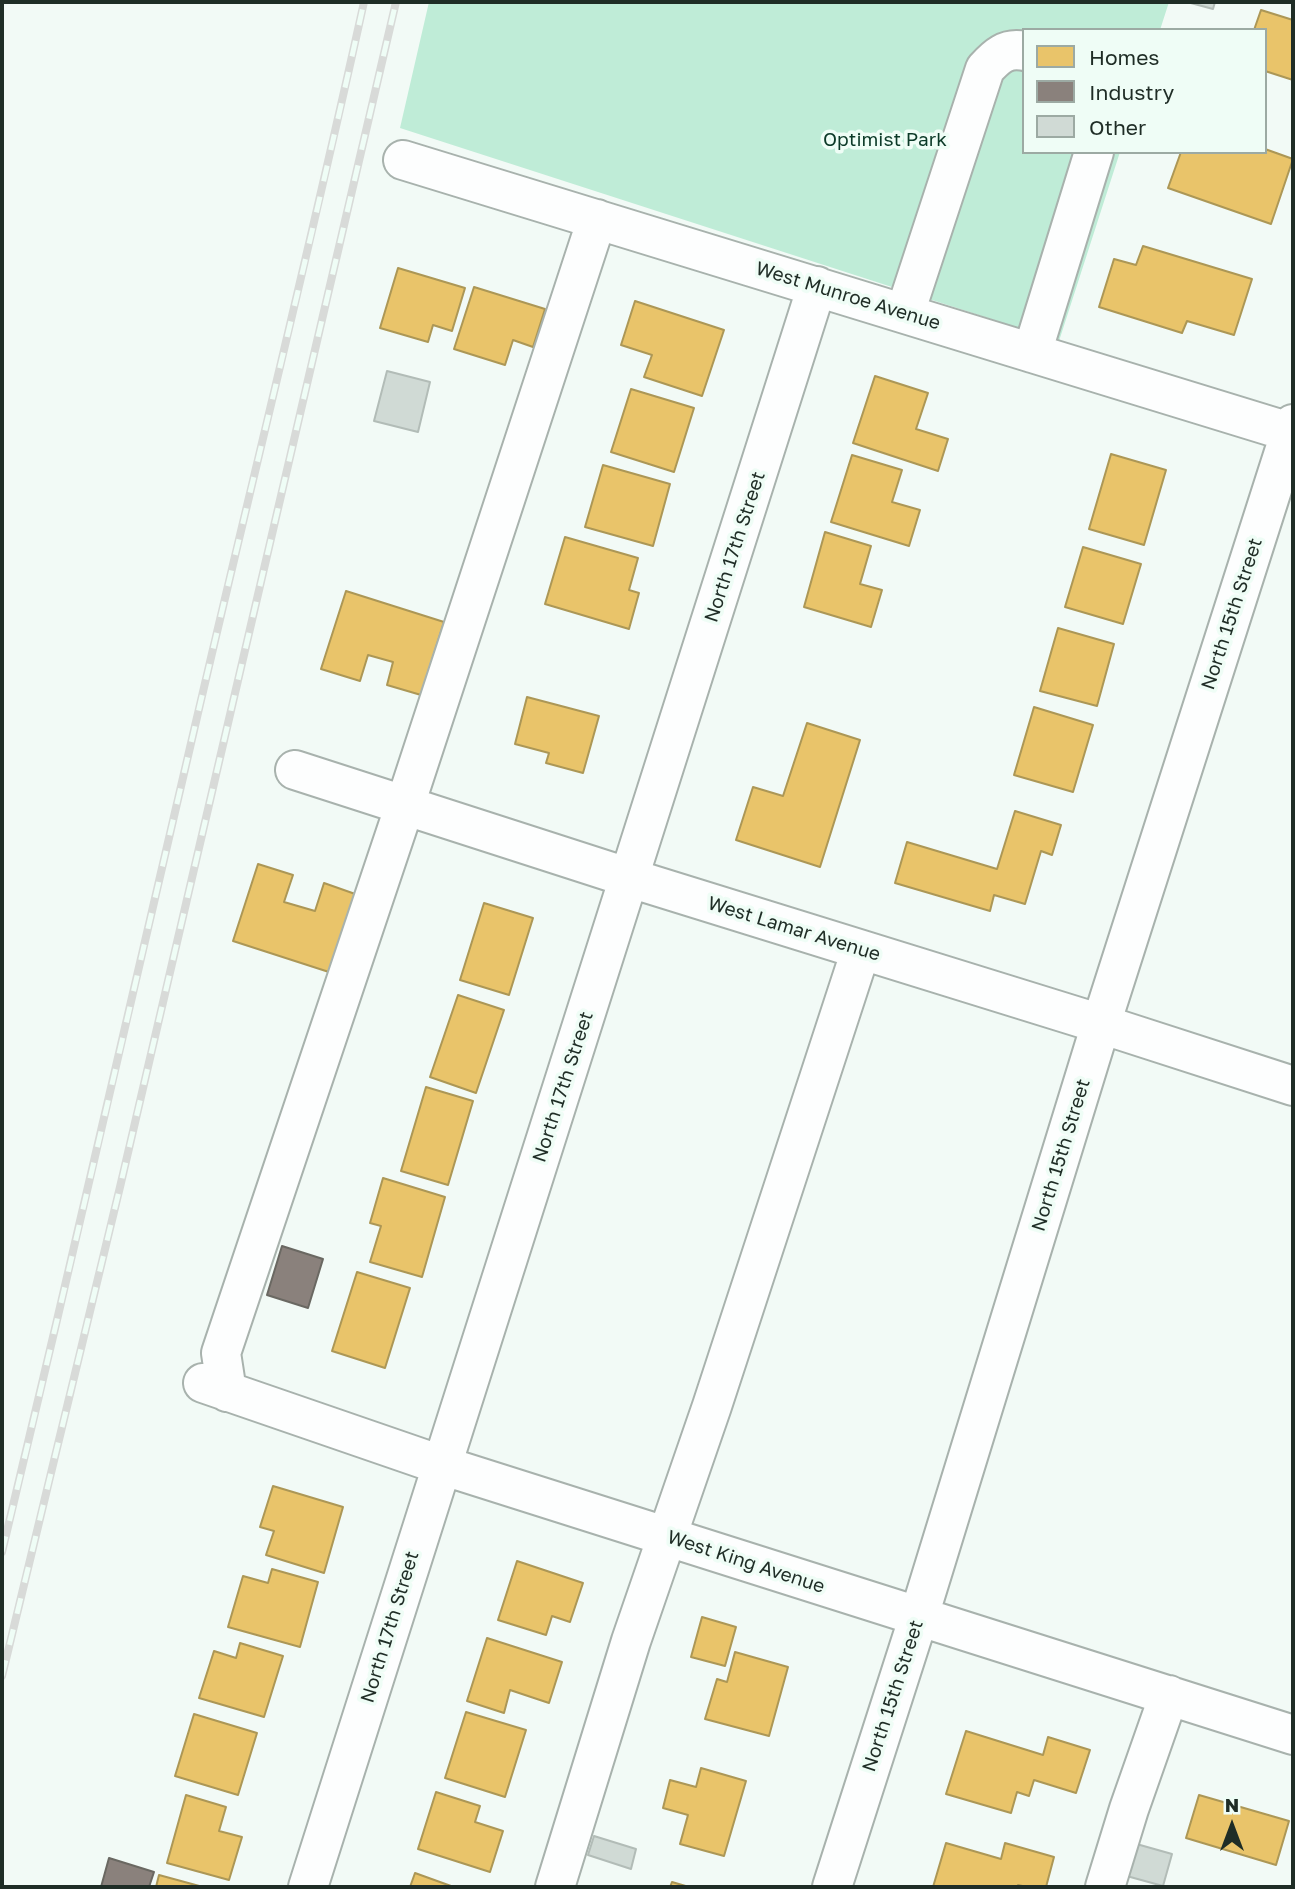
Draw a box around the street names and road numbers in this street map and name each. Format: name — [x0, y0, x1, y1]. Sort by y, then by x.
street label: West Munroe Avenue — [753, 257, 943, 335]
street label: North 17th Street — [700, 469, 770, 625]
street label: North 15th Street — [1197, 535, 1267, 693]
street label: West Lamar Avenue — [705, 892, 883, 966]
street label: North 17th Street — [528, 1009, 598, 1165]
street label: North 15th Street — [1027, 1076, 1095, 1234]
street label: West King Avenue — [664, 1526, 828, 1598]
street label: North 17th Street — [356, 1548, 424, 1706]
street label: North 15th Street — [858, 1617, 928, 1775]

